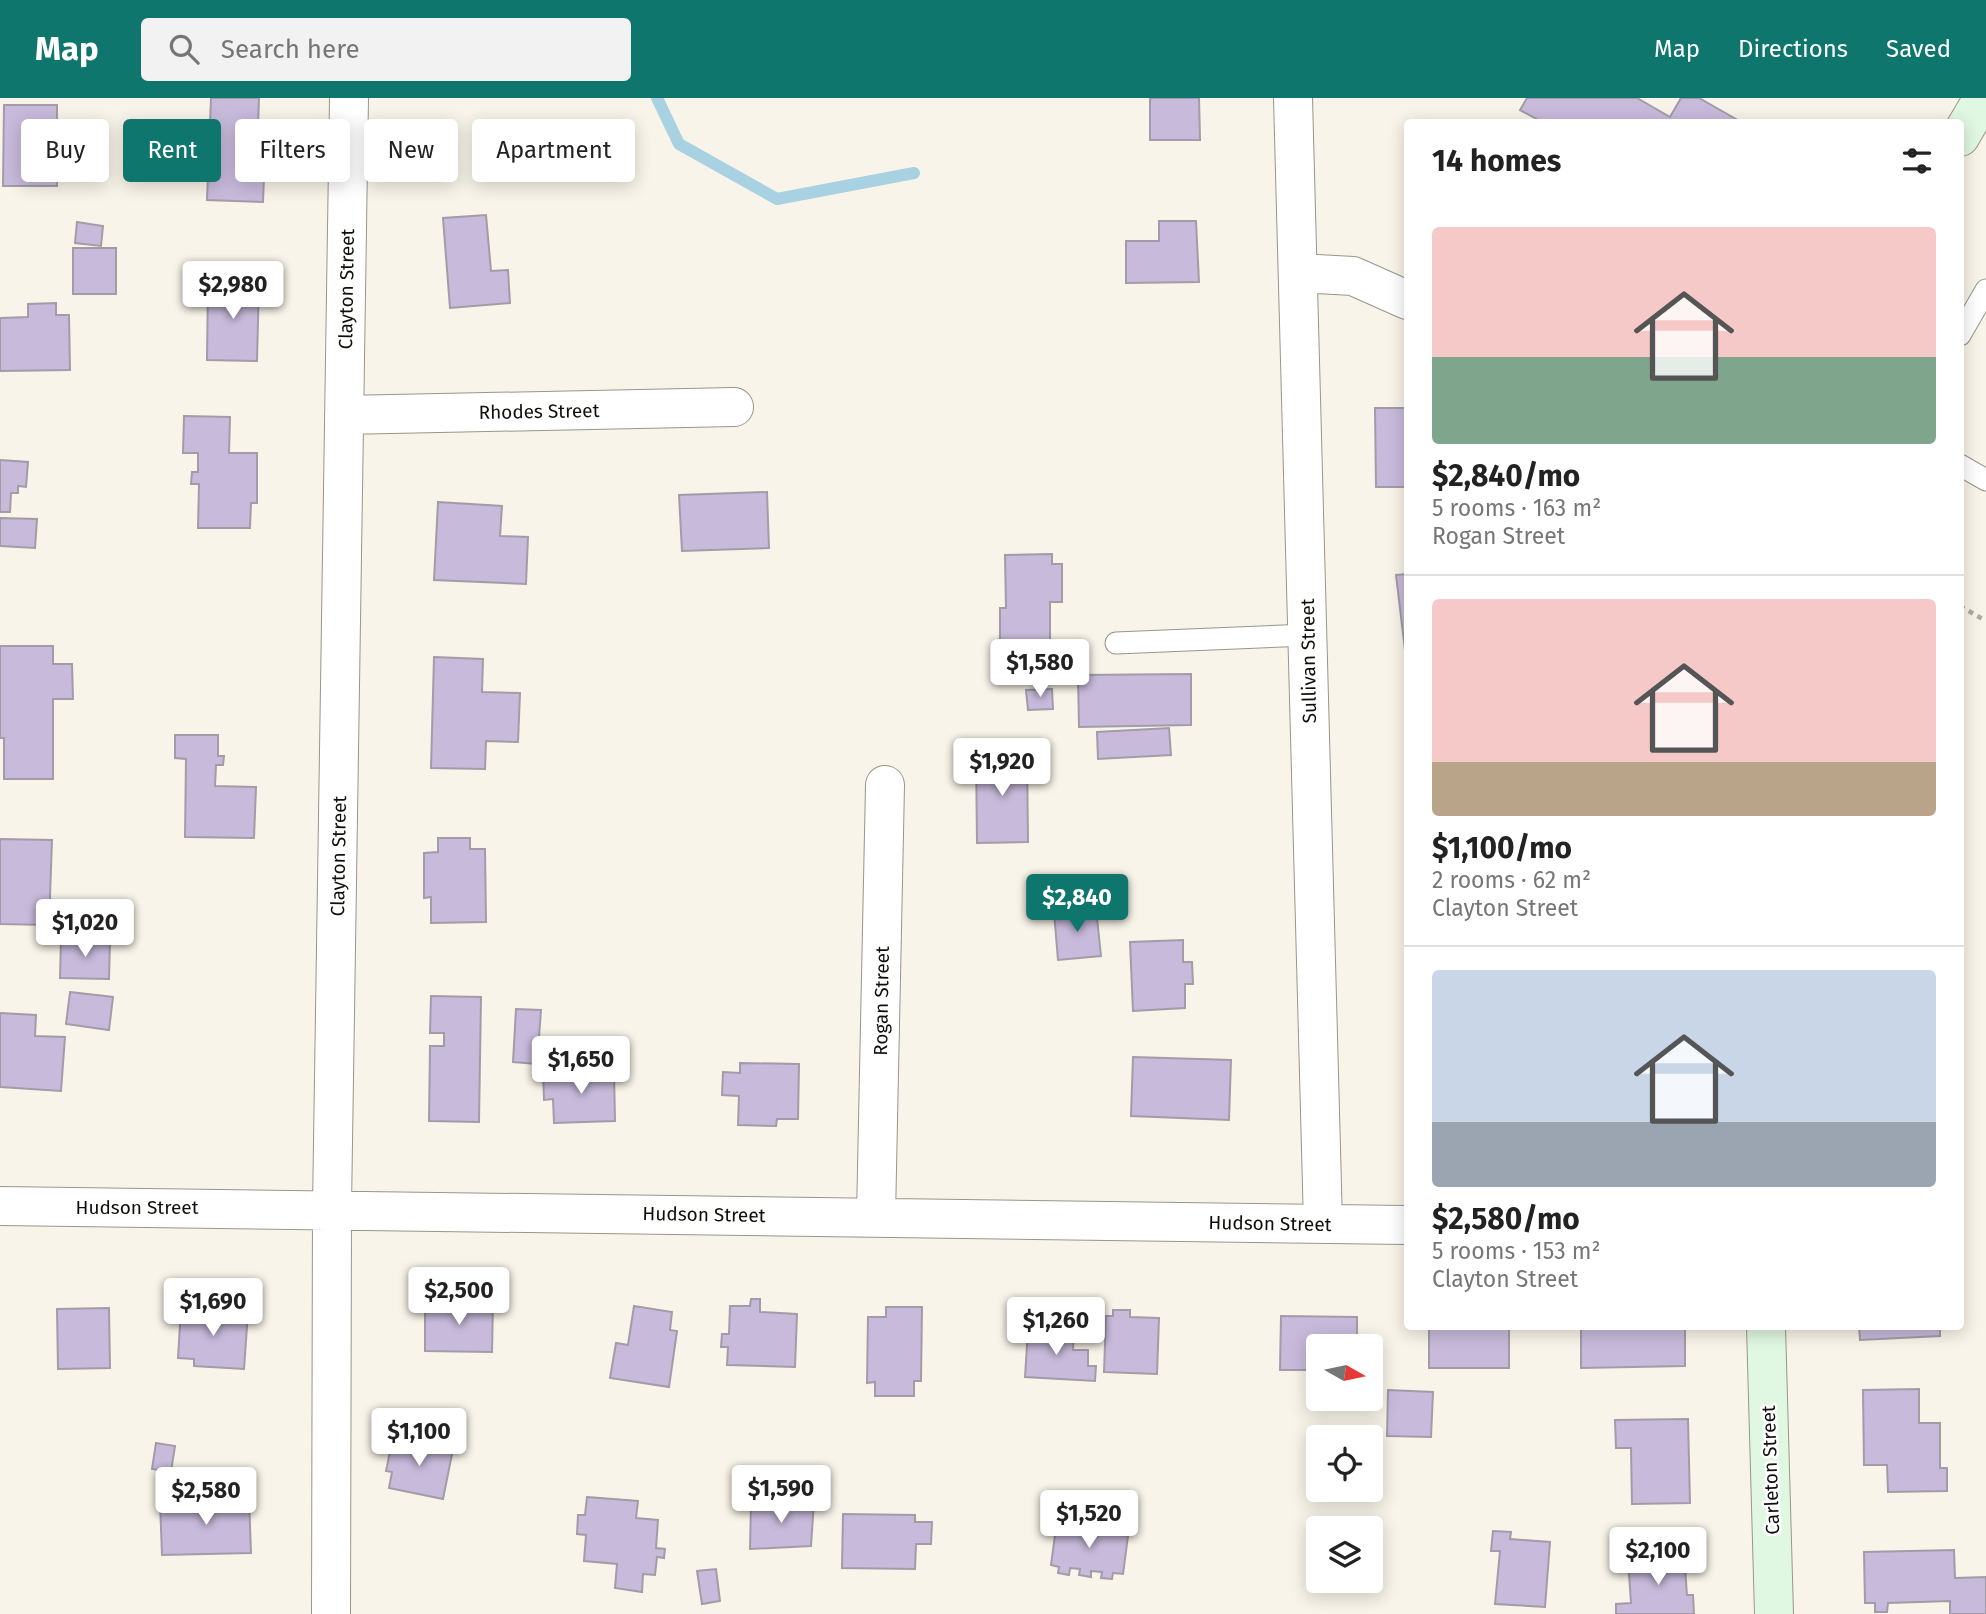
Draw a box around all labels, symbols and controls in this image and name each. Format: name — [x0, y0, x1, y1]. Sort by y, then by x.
search box — [141, 18, 631, 81]
text: Map — [35, 29, 99, 69]
icon: search — [165, 30, 203, 68]
text: Search here — [221, 34, 360, 65]
text: Map — [1654, 35, 1700, 63]
text: Directions — [1738, 35, 1848, 63]
text: Saved — [1886, 35, 1951, 63]
chip: Buy — [21, 119, 109, 182]
chip: Rent — [123, 119, 221, 182]
chip: Filters — [235, 119, 350, 182]
chip: New — [364, 119, 458, 182]
chip: Apartment — [472, 119, 635, 182]
icon: filters — [1898, 142, 1936, 180]
text: 14 homes — [1432, 143, 1561, 179]
street label: Clayton Street — [334, 228, 359, 350]
pin: $2,980 — [176, 262, 290, 321]
text: $2,980 — [198, 270, 268, 298]
icon: home — [1621, 273, 1747, 399]
street label: Rhodes Street — [478, 399, 600, 424]
text: $2,840/mo — [1432, 458, 1580, 494]
text: 5 rooms · 163 m² — [1432, 494, 1601, 522]
text: Rogan Street — [1432, 522, 1565, 550]
street label: Sullivan Street — [1296, 598, 1321, 724]
pin: $1,580 — [983, 640, 1097, 699]
icon: home — [1621, 645, 1747, 771]
text: $1,580 — [1006, 648, 1074, 676]
pin: $1,920 — [945, 738, 1059, 798]
text: $1,920 — [969, 747, 1035, 775]
street label: Clayton Street — [326, 795, 351, 917]
text: $1,100/mo — [1432, 830, 1572, 866]
text: 2 rooms · 62 m² — [1432, 866, 1591, 894]
pin: $2,840 — [1020, 874, 1134, 934]
text: $2,840 — [1042, 883, 1112, 911]
text: Clayton Street — [1432, 894, 1578, 922]
pin: $1,020 — [28, 900, 142, 959]
text: $1,020 — [52, 908, 118, 936]
street label: Rogan Street — [869, 946, 894, 1056]
icon: home — [1621, 1016, 1747, 1142]
pin: $1,650 — [524, 1037, 638, 1096]
text: $1,650 — [548, 1045, 614, 1073]
street label: Hudson Street — [75, 1196, 199, 1219]
text: $2,580/mo — [1432, 1201, 1580, 1237]
street label: Hudson Street — [642, 1202, 766, 1227]
street label: Hudson Street — [1208, 1211, 1332, 1236]
text: 5 rooms · 153 m² — [1432, 1237, 1601, 1265]
text: Clayton Street — [1432, 1265, 1578, 1293]
pin: $2,500 — [402, 1268, 516, 1327]
text: $2,500 — [424, 1276, 494, 1304]
pin: $1,690 — [156, 1278, 270, 1338]
text: $1,690 — [180, 1287, 246, 1315]
pin: $1,260 — [999, 1298, 1113, 1357]
text: $1,260 — [1023, 1306, 1089, 1334]
north arrow — [1306, 1334, 1382, 1410]
map controls — [1306, 1334, 1383, 1593]
street label: Carleton Street — [1757, 1405, 1784, 1535]
pin: $1,100 — [362, 1408, 476, 1468]
text: $1,100 — [387, 1417, 451, 1445]
button: locate — [1306, 1425, 1383, 1502]
pin: $1,590 — [724, 1466, 838, 1525]
pin: $2,580 — [149, 1468, 263, 1527]
text: $1,590 — [748, 1474, 814, 1502]
text: $2,580 — [171, 1476, 241, 1504]
pin: $1,520 — [1032, 1490, 1146, 1550]
text: $1,520 — [1056, 1499, 1122, 1527]
button: layers — [1306, 1516, 1383, 1593]
pin: $2,100 — [1601, 1528, 1715, 1587]
text: $2,100 — [1625, 1536, 1691, 1564]

